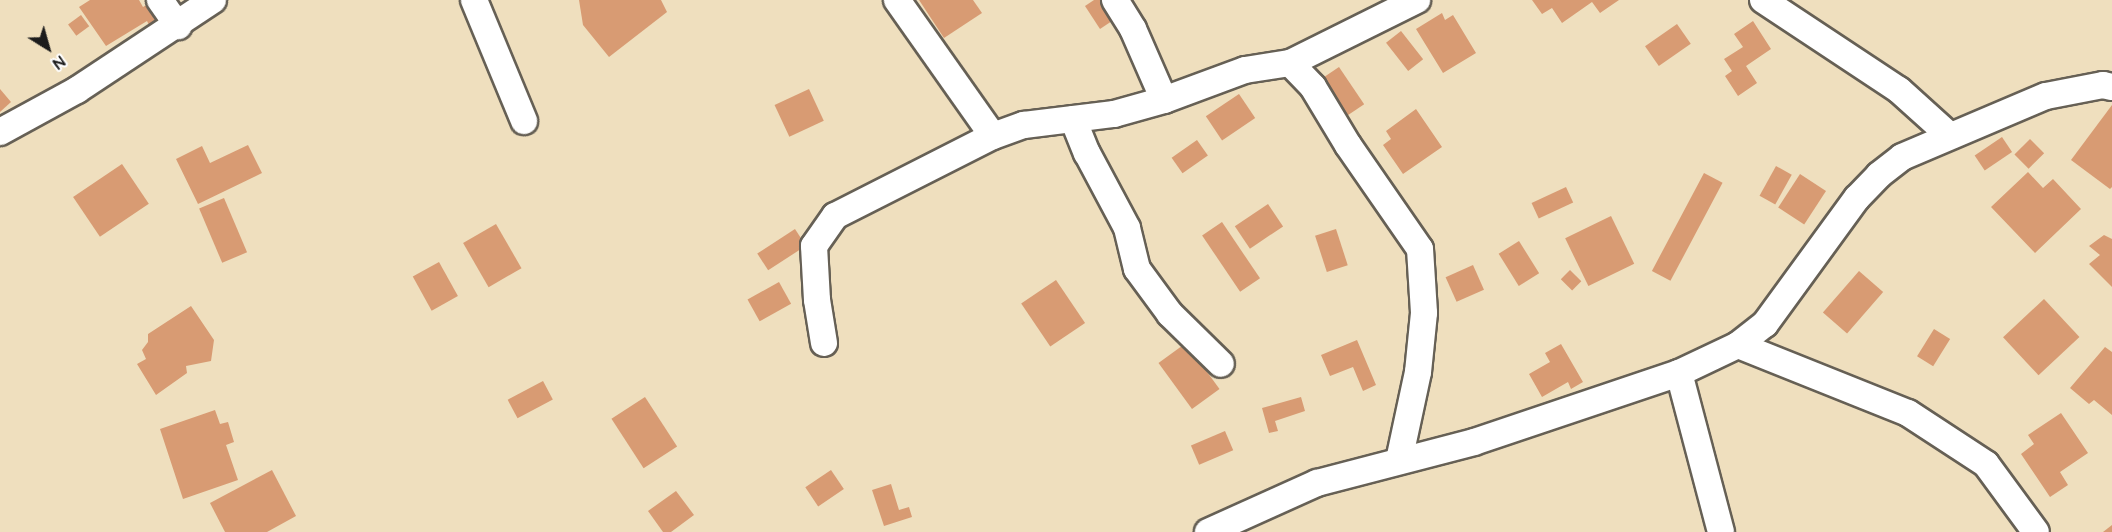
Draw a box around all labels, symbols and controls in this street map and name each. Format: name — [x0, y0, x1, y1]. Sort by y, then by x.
north arrow — [18, 18, 78, 78]
text: N — [48, 51, 69, 74]

